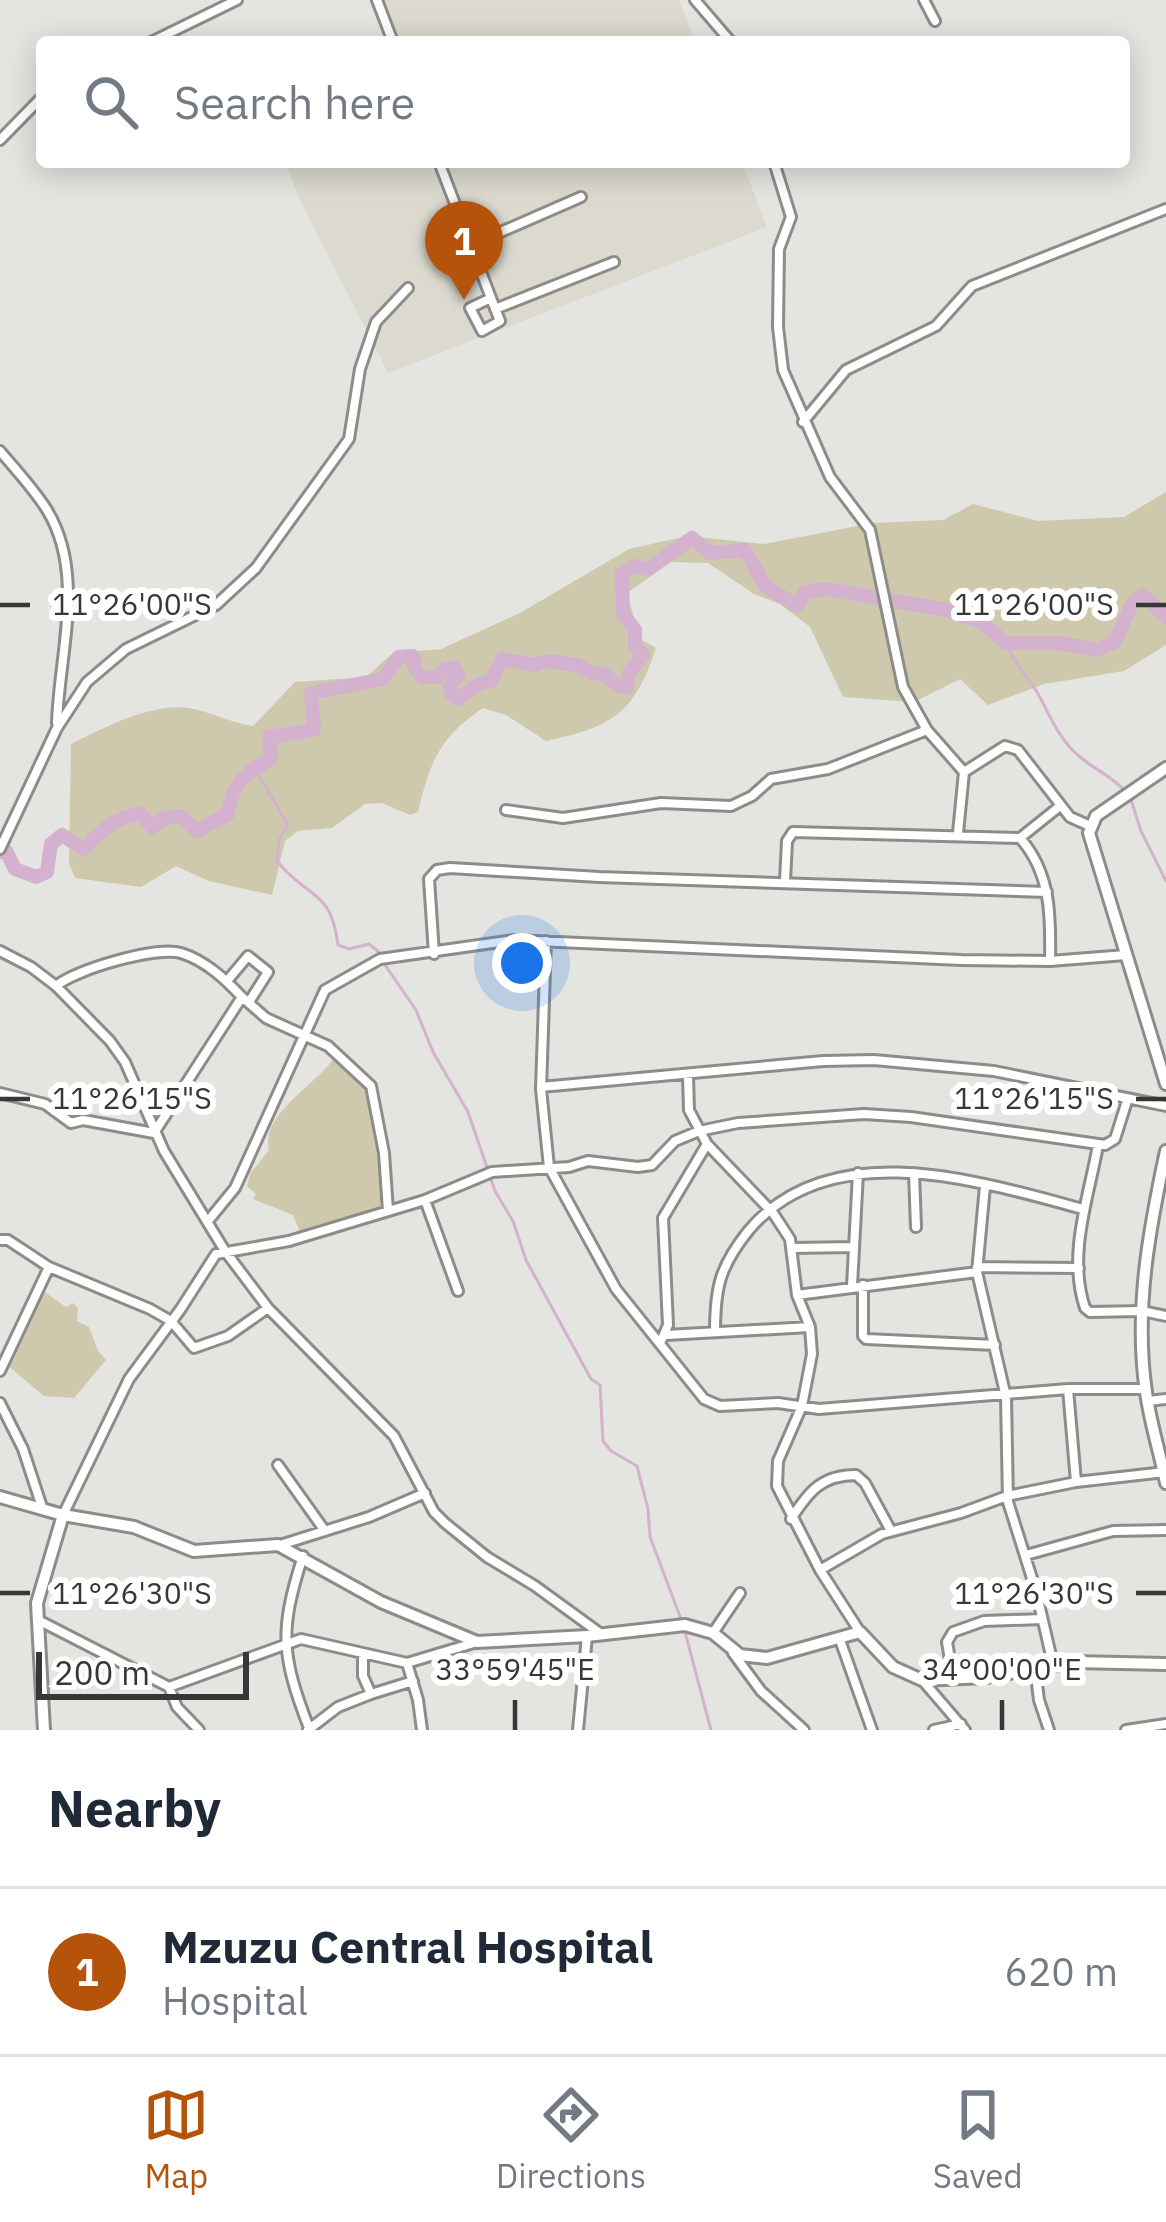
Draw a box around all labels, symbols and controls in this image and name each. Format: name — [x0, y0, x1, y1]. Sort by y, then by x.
search box — [36, 36, 1130, 168]
icon: search — [78, 69, 144, 135]
text: Search here — [174, 73, 415, 131]
pin: 1 — [425, 201, 503, 300]
text: 11°26'00"S — [52, 584, 212, 623]
text: 11°26'00"S — [954, 584, 1114, 623]
your location — [492, 933, 552, 993]
text: 11°26'15"S — [52, 1078, 212, 1117]
text: 11°26'15"S — [954, 1078, 1114, 1117]
text: 11°26'30"S — [52, 1573, 212, 1612]
text: 11°26'30"S — [954, 1573, 1114, 1612]
scale bar — [36, 1646, 249, 1699]
text: 33°59'45"E — [435, 1649, 595, 1688]
text: 34°00'00"E — [922, 1649, 1082, 1688]
text: 200 m — [54, 1651, 150, 1694]
text: Nearby — [48, 1775, 221, 1841]
text: Mzuzu Central Hospital — [162, 1917, 653, 1975]
text: 1 — [75, 1946, 99, 1997]
text: 620 m — [1005, 1946, 1118, 1997]
text: Hospital — [162, 1975, 308, 2026]
tab: Map — [143, 2082, 209, 2197]
tab: Directions — [496, 2082, 646, 2197]
tab: Saved — [933, 2082, 1023, 2197]

